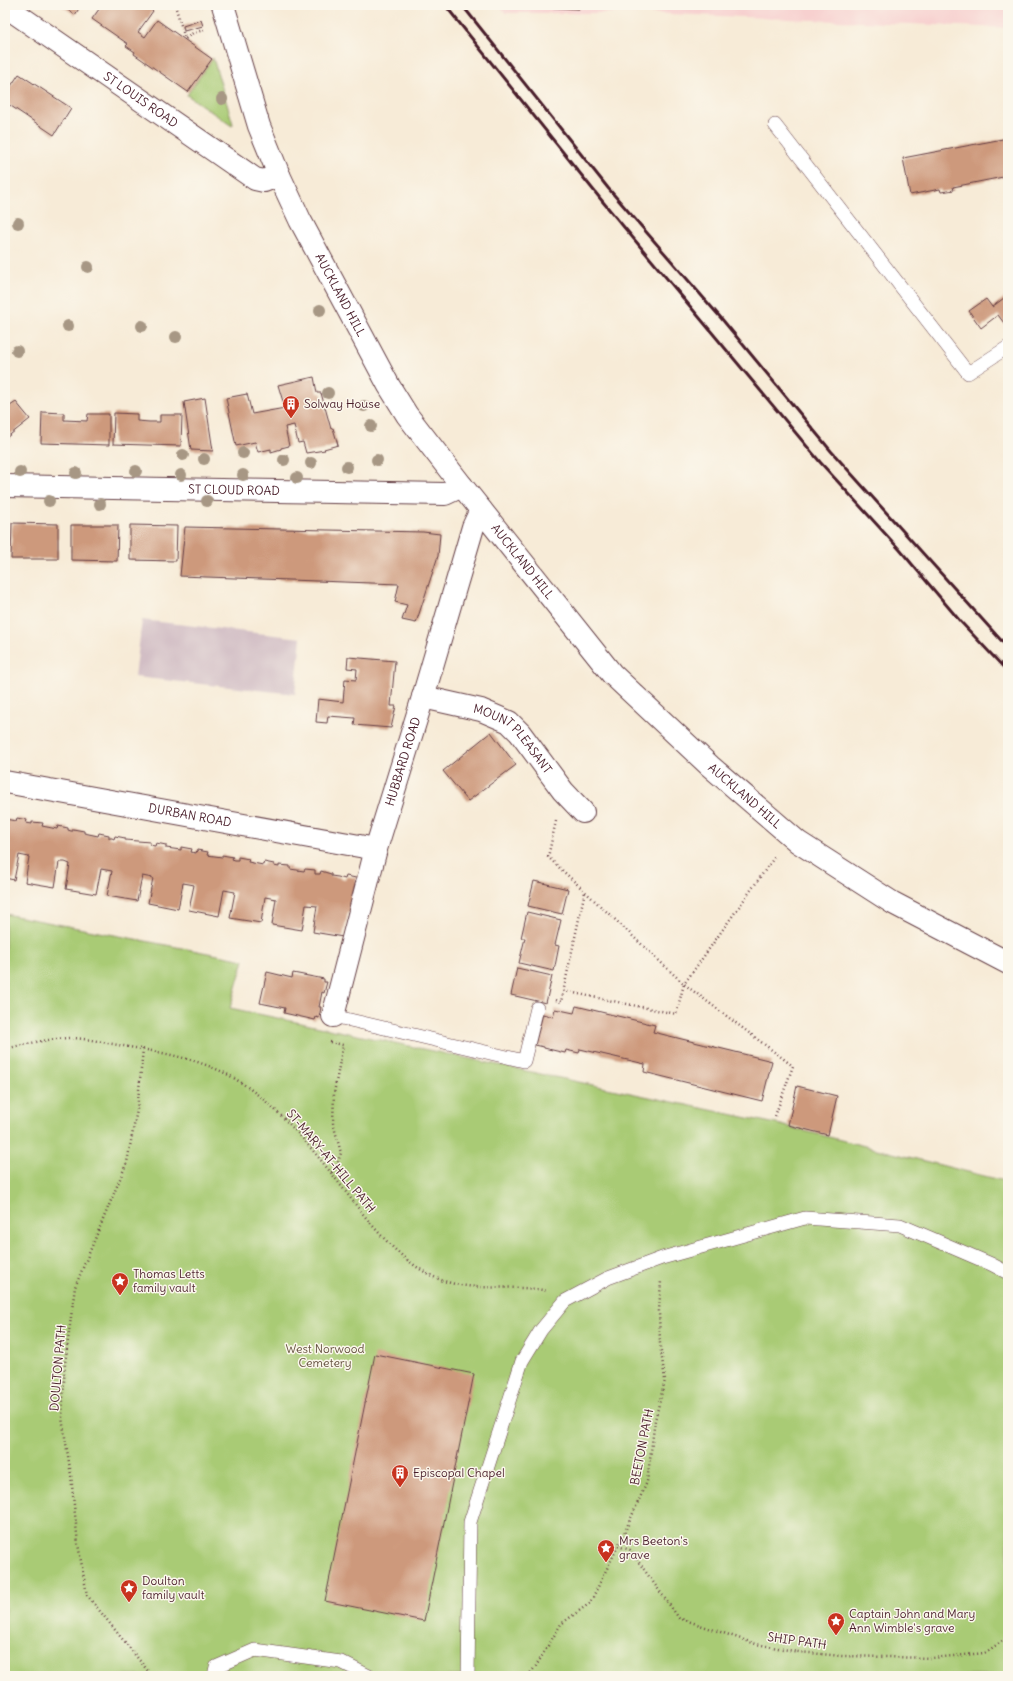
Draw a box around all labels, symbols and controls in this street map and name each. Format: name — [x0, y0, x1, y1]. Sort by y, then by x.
street label: ST LOUIS ROAD — [101, 68, 181, 130]
street label: AUCKLAND HILL — [312, 251, 369, 339]
building icon: Solway House — [281, 394, 301, 419]
place label: Solway House — [304, 396, 380, 411]
street label: ST CLOUD ROAD — [188, 481, 280, 498]
street label: AUCKLAND HILL — [488, 521, 558, 602]
street label: MOUNT PLEASANT — [472, 701, 555, 776]
street label: HUBBARD ROAD — [382, 715, 423, 808]
street label: AUCKLAND HILL — [705, 760, 785, 832]
street label: DURBAN ROAD — [147, 800, 233, 830]
street label: ST-MARY-AT-HILL PATH — [284, 1106, 379, 1216]
place label: Thomas Letts family vault — [133, 1266, 205, 1295]
place icon: Thomas Letts family vault — [110, 1271, 130, 1296]
street label: DOULTON PATH — [46, 1324, 69, 1412]
park label: West Norwood Cemetery — [285, 1341, 365, 1370]
street label: BEETON PATH — [627, 1407, 656, 1486]
building icon: Episcopal Chapel — [390, 1463, 410, 1488]
place label: Episcopal Chapel — [413, 1465, 505, 1480]
place label: Mrs Beeton's grave — [619, 1533, 688, 1562]
place icon: Mrs Beeton's grave — [596, 1538, 616, 1563]
place label: Doulton family vault — [142, 1573, 204, 1602]
place icon: Doulton family vault — [119, 1578, 139, 1603]
place label: Captain John and Mary Ann Wimble's grave — [849, 1606, 975, 1635]
place icon: Captain John and Mary Ann Wimble's grave — [826, 1611, 846, 1636]
street label: SHIP PATH — [767, 1629, 828, 1652]

